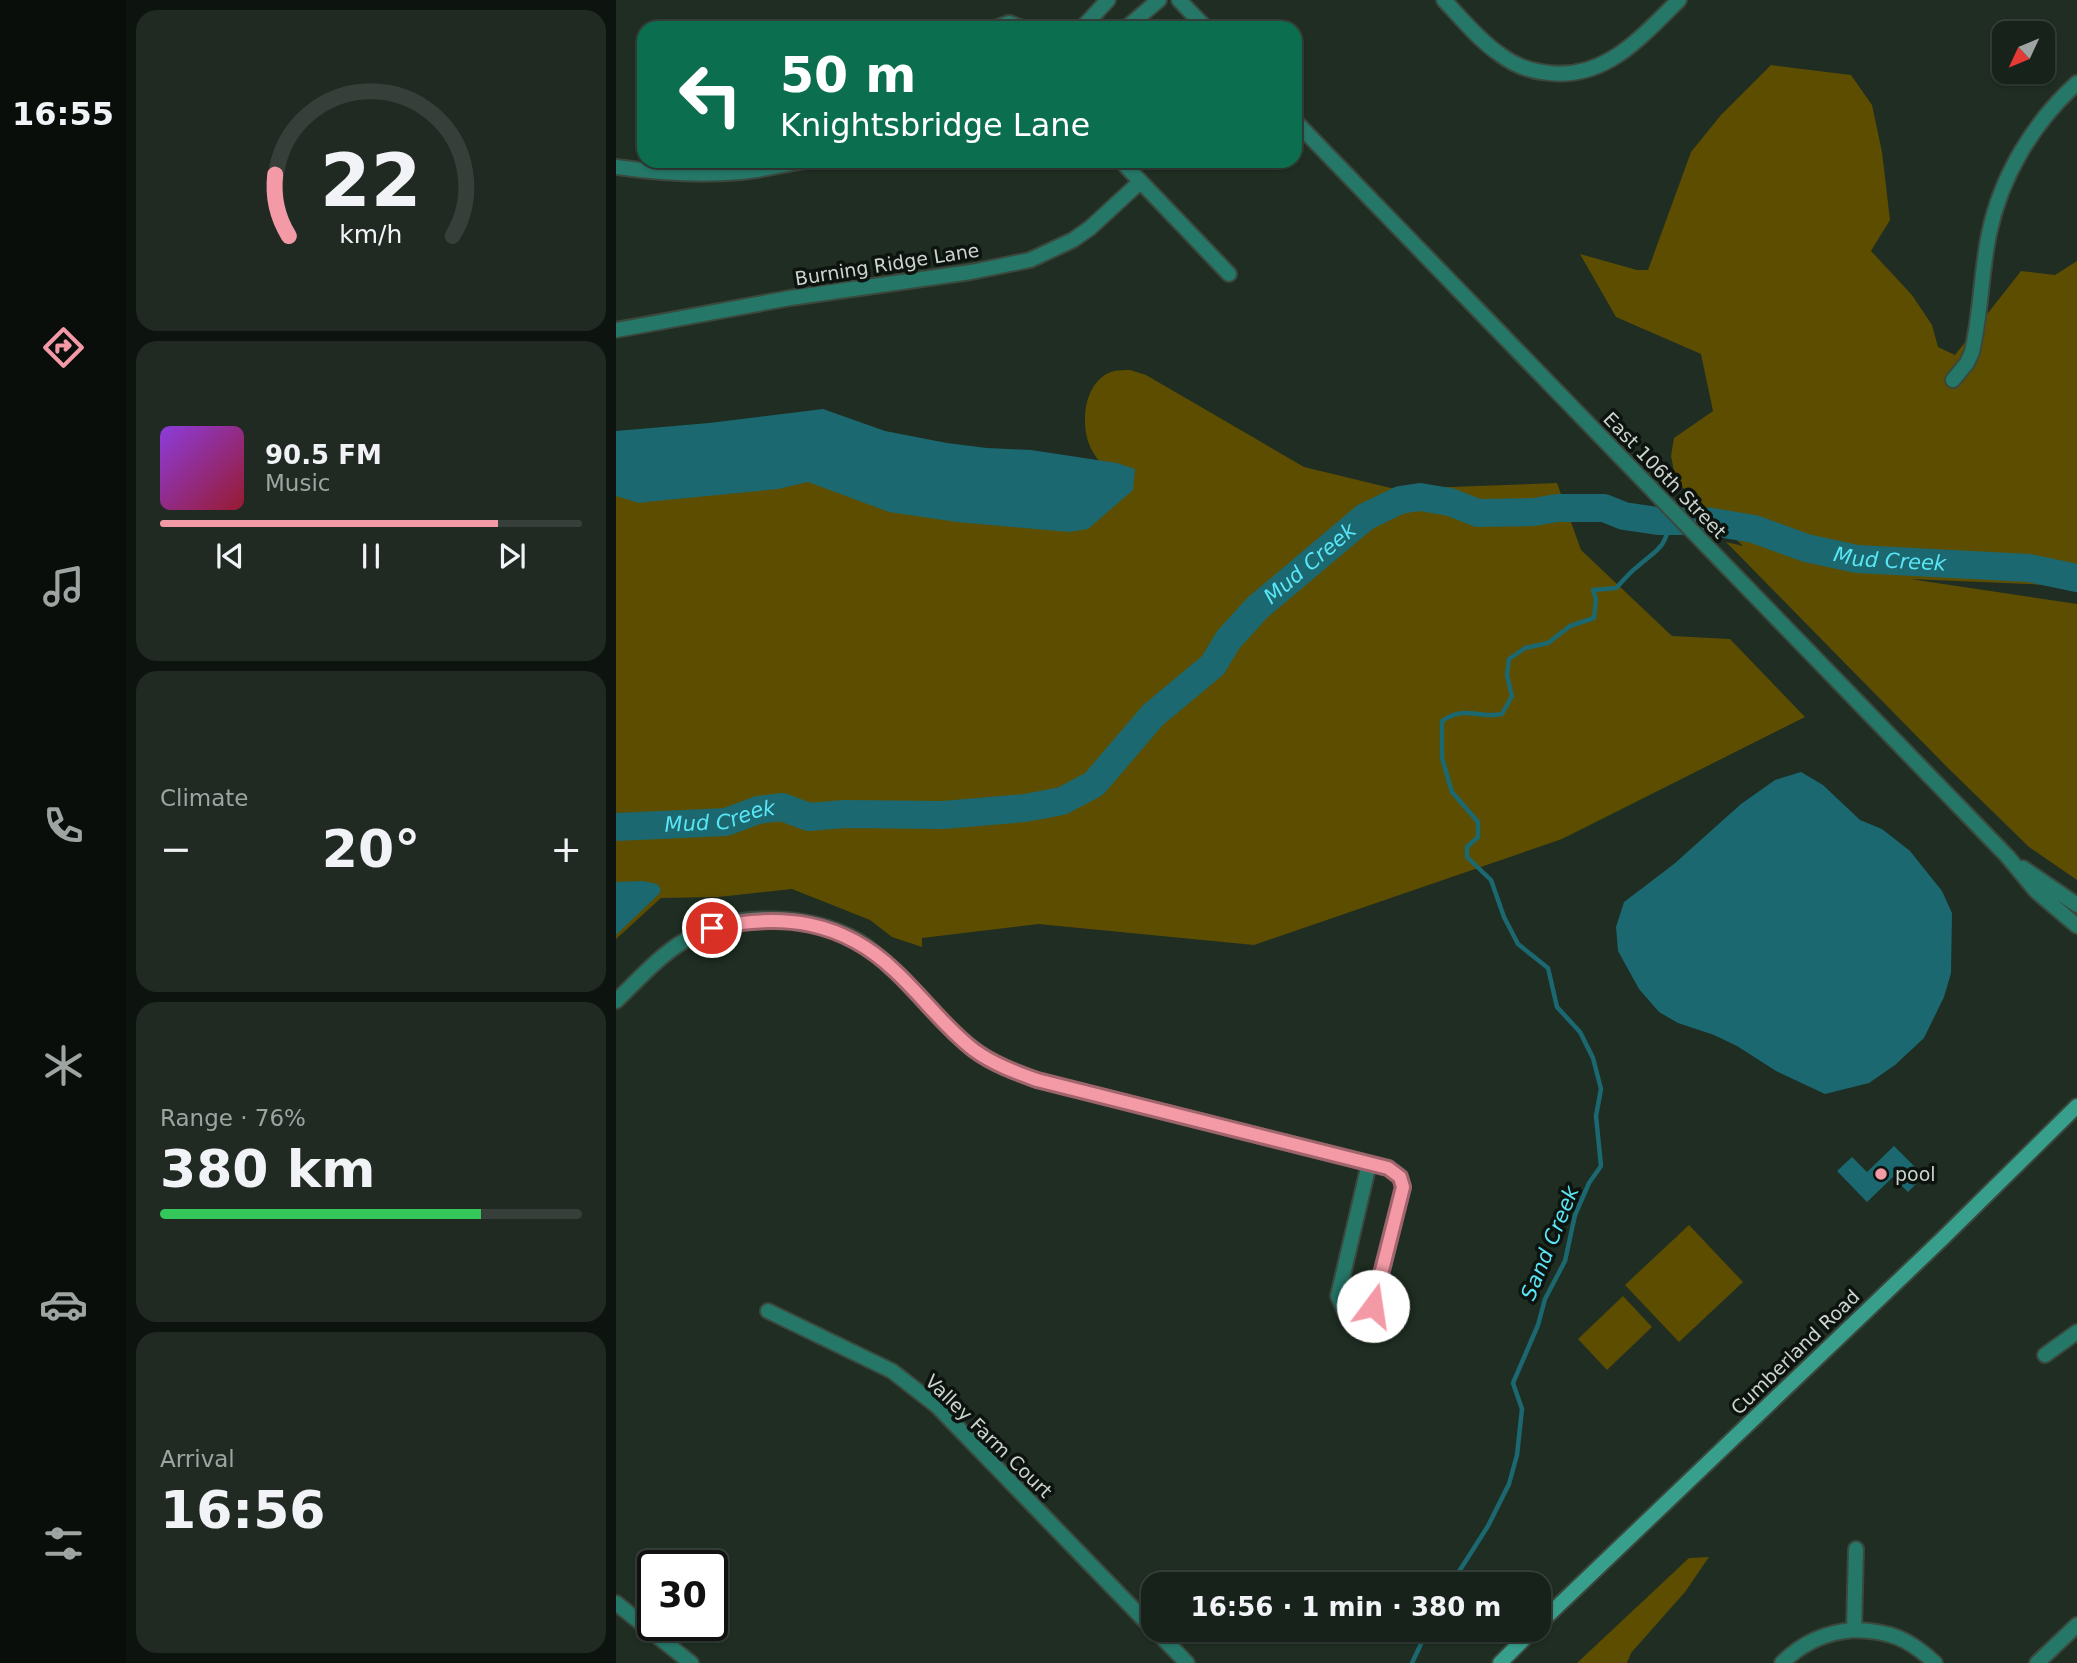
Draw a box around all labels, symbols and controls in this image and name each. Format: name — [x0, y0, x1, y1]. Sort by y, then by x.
north arrow — [1992, 21, 2054, 84]
map controls — [1992, 21, 2055, 84]
text: 50 m — [780, 47, 916, 104]
icon: left — [665, 49, 756, 140]
text: 16:55 — [12, 95, 114, 133]
text: Knightsbridge Lane — [780, 106, 1090, 144]
text: 22 — [320, 139, 422, 224]
text: km/h — [339, 220, 403, 249]
street label: Burning Ridge Lane — [793, 239, 981, 289]
icon: directions — [39, 323, 88, 372]
street label: East 106th Street — [1599, 407, 1731, 543]
text: 90.5 FM — [265, 440, 382, 470]
text: Music — [265, 470, 330, 496]
water label: Mud Creek — [1259, 517, 1361, 609]
icon: previous — [211, 537, 249, 575]
icon: pause — [352, 537, 390, 575]
icon: next — [493, 537, 531, 575]
water label: Mud Creek — [1831, 542, 1948, 576]
icon: music — [39, 562, 88, 611]
text: Climate — [160, 785, 249, 811]
water label: Mud Creek — [664, 796, 777, 837]
icon: phone — [39, 801, 88, 850]
text: 20° — [322, 819, 420, 879]
text: − — [160, 827, 192, 871]
text: + — [550, 827, 582, 871]
pin — [682, 898, 742, 958]
icon: arrive — [693, 909, 731, 947]
icon: climate — [39, 1041, 88, 1090]
text: Range · 76% — [160, 1105, 306, 1131]
text: 380 km — [160, 1139, 375, 1199]
place label: pool — [1895, 1163, 1936, 1185]
marker: pool — [1873, 1166, 1889, 1182]
water label: Sand Creek — [1516, 1182, 1584, 1304]
position arrow — [1336, 1269, 1410, 1343]
icon: car — [39, 1280, 88, 1329]
street label: Cumberland Road — [1726, 1285, 1864, 1419]
street label: Valley Farm Court — [921, 1370, 1057, 1502]
text: Arrival — [160, 1446, 235, 1472]
text: 16:56 — [160, 1480, 326, 1540]
icon: filters — [39, 1519, 88, 1568]
speed limit sign: 30 — [637, 1550, 728, 1641]
text: 16:56 · 1 min · 380 m — [1191, 1592, 1501, 1622]

